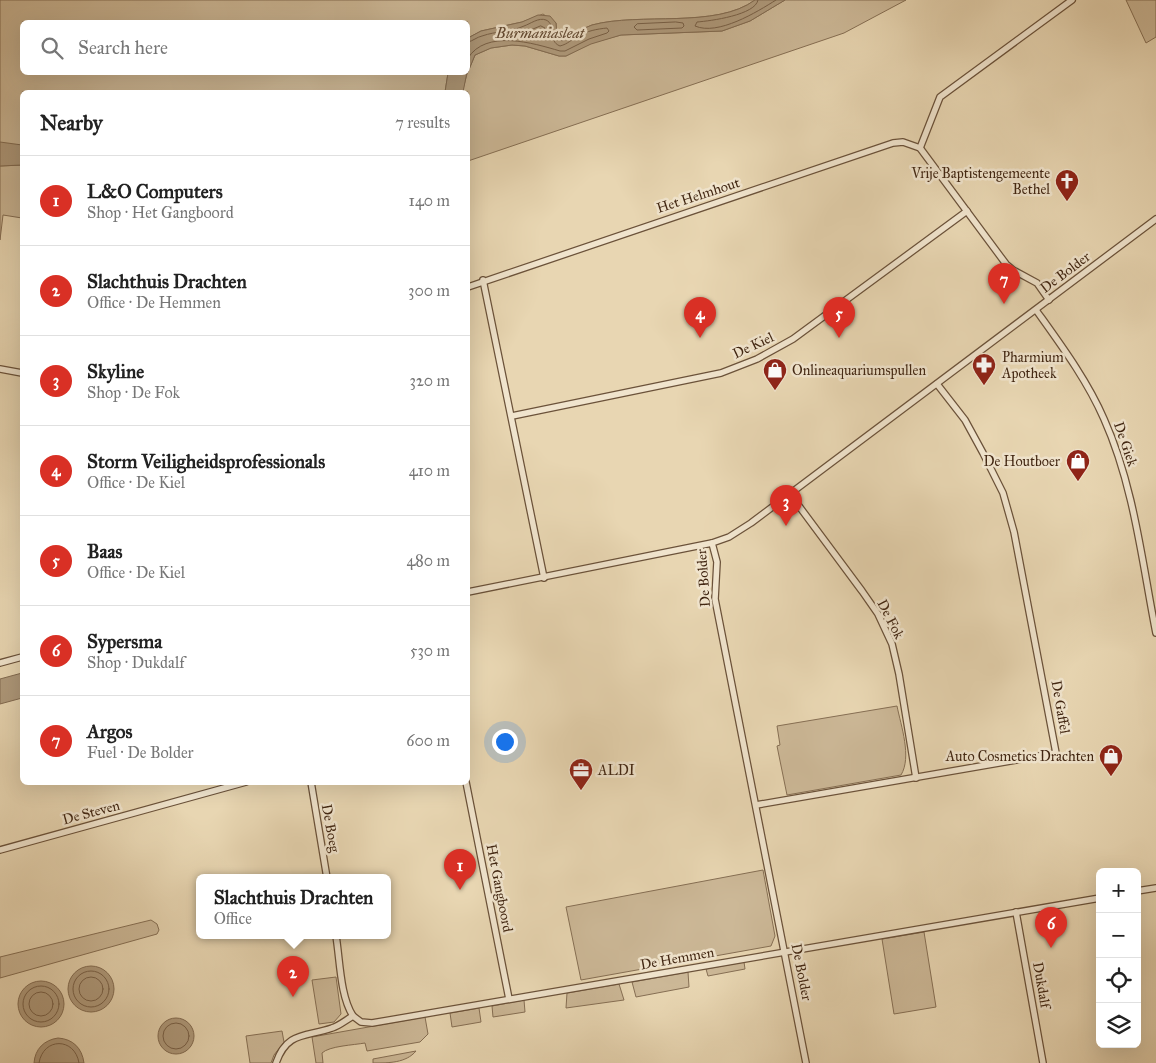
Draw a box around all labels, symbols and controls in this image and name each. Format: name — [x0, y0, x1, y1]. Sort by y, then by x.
search box — [20, 20, 470, 75]
water label: Burmaniasleat — [495, 24, 586, 42]
icon: search — [38, 34, 66, 62]
text: Search here — [78, 36, 168, 59]
text: Nearby — [40, 110, 103, 136]
text: 7 results — [395, 113, 450, 132]
place label: Vrije Baptistengemeente Bethel — [910, 165, 1050, 198]
church icon: Vrije Baptistengemeente Bethel — [1054, 168, 1080, 202]
street label: Het Helmhout — [654, 174, 742, 217]
text: L&O Computers — [87, 180, 223, 203]
text: 1 — [53, 191, 59, 210]
text: 140 m — [409, 191, 450, 210]
text: Shop · Het Gangboord — [87, 203, 234, 222]
street label: De Bolder — [1037, 248, 1094, 297]
pin: 7 — [988, 263, 1020, 304]
text: Slachthuis Drachten — [87, 270, 247, 293]
text: 2 — [52, 281, 60, 300]
text: 300 m — [408, 281, 450, 300]
text: Office · De Hemmen — [87, 293, 221, 312]
pin: 4 — [684, 297, 716, 338]
pin: 5 — [823, 297, 855, 338]
street label: De Kiel — [730, 329, 777, 362]
place label: Pharmium Apotheek — [1001, 349, 1064, 382]
pharmacy icon: Pharmium Apotheek — [971, 352, 997, 386]
shop icon: Onlineaquariumspullen — [762, 357, 788, 391]
text: Skyline — [87, 360, 144, 383]
place label: Onlineaquariumspullen — [792, 362, 926, 380]
text: 3 — [53, 371, 59, 390]
text: 320 m — [410, 371, 450, 390]
text: Shop · De Fok — [87, 383, 180, 402]
street label: De Giek — [1110, 420, 1141, 469]
shop icon: De Houtboer — [1065, 448, 1091, 482]
text: Storm Veiligheidsprofessionals — [87, 450, 325, 473]
place label: De Houtboer — [984, 453, 1061, 470]
text: 4 — [52, 461, 60, 480]
text: 410 m — [409, 461, 450, 480]
text: Office · De Kiel — [87, 473, 185, 492]
pin: 3 — [770, 485, 802, 526]
text: Baas — [87, 540, 123, 563]
street label: De Bolder — [693, 548, 714, 608]
text: 5 — [52, 551, 60, 570]
text: 480 m — [406, 551, 450, 570]
text: Office · De Kiel — [87, 563, 185, 582]
street label: De Fok — [873, 597, 908, 642]
text: Sypersma — [87, 630, 162, 653]
text: 6 — [52, 641, 60, 660]
text: 530 m — [410, 641, 450, 660]
text: Shop · Dukdalf — [87, 653, 185, 672]
street label: De Gaffel — [1047, 679, 1074, 735]
text: Argos — [87, 720, 132, 743]
your location — [492, 729, 518, 755]
text: 7 — [52, 731, 60, 750]
text: 600 m — [406, 731, 450, 750]
text: Fuel · De Bolder — [87, 743, 194, 762]
shop icon: Auto Cosmetics Drachten — [1098, 743, 1124, 777]
place label: Auto Cosmetics Drachten — [945, 748, 1094, 765]
office icon: ALDI — [568, 757, 594, 791]
place label: ALDI — [597, 762, 635, 779]
street label: De Steven — [61, 797, 122, 828]
street label: De Boeg — [318, 803, 343, 854]
street label: Het Gangboord — [483, 843, 516, 934]
pin: 1 — [444, 849, 476, 890]
map controls — [1096, 868, 1141, 1048]
button: + — [1096, 868, 1141, 913]
popup — [196, 874, 391, 939]
text: Slachthuis Drachten — [214, 886, 373, 909]
pin: 6 — [1035, 907, 1067, 948]
text: Office — [214, 909, 252, 928]
button: − — [1096, 913, 1141, 958]
street label: De Bolder — [788, 942, 816, 1003]
street label: De Hemmen — [639, 944, 716, 973]
pin: 2 — [277, 956, 309, 997]
button: locate — [1096, 958, 1141, 1003]
street label: Dukdalf — [1029, 961, 1054, 1012]
button: layers — [1096, 1003, 1141, 1048]

